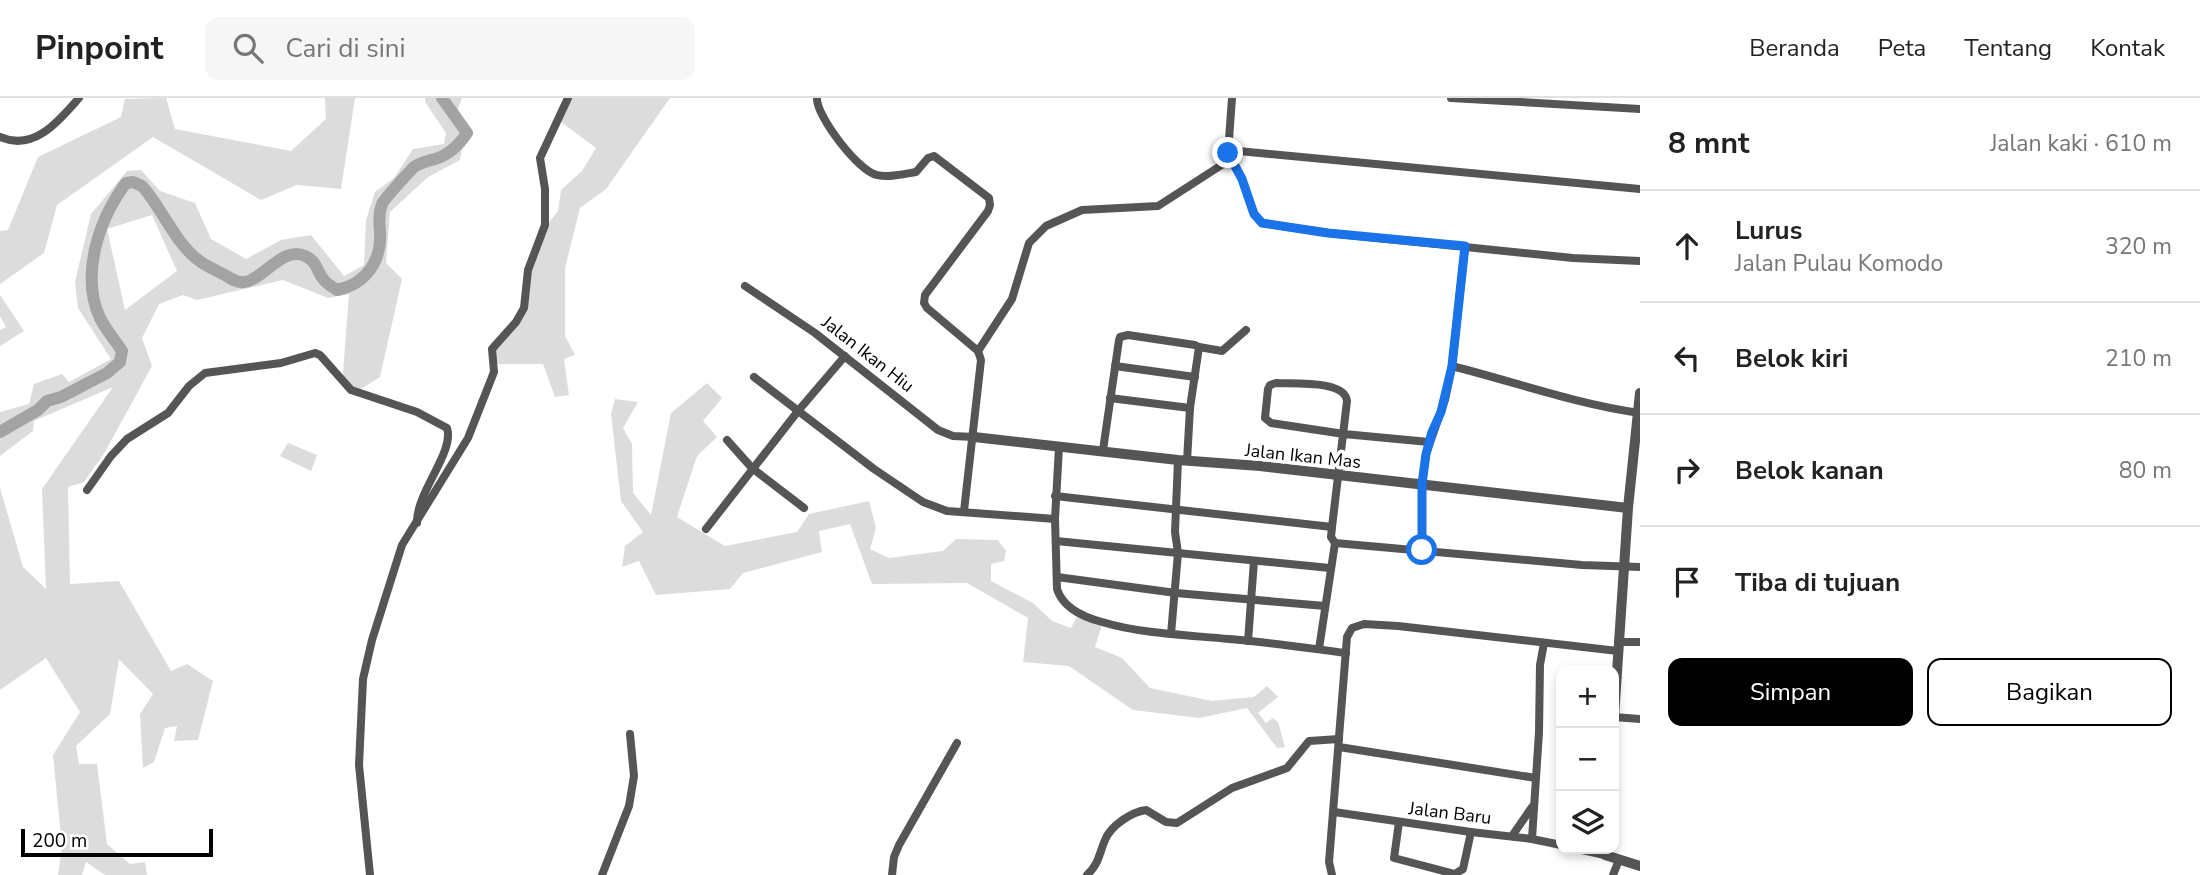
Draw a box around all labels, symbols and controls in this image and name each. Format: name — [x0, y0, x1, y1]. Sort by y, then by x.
search box — [205, 17, 695, 80]
text: Pinpoint — [35, 26, 163, 71]
icon: search — [229, 29, 267, 67]
text: Cari di sini — [285, 31, 406, 66]
text: Beranda — [1749, 32, 1840, 64]
text: Peta — [1878, 32, 1926, 64]
text: Tentang — [1964, 32, 2052, 64]
text: Kontak — [2090, 32, 2165, 64]
text: 8 mnt — [1668, 123, 1749, 164]
text: Jalan kaki · 610 m — [1990, 128, 2172, 159]
route end — [1212, 137, 1243, 168]
text: Lurus — [1735, 213, 1802, 248]
icon: ahead — [1668, 227, 1706, 265]
text: 320 m — [2105, 231, 2172, 262]
text: Jalan Pulau Komodo — [1735, 248, 1943, 279]
street label: Jalan Ikan Hiu — [816, 310, 919, 398]
icon: left — [1668, 339, 1706, 377]
text: Belok kiri — [1735, 341, 1848, 376]
text: 210 m — [2105, 343, 2172, 374]
street label: Jalan Ikan Mas — [1243, 438, 1362, 474]
icon: right — [1668, 451, 1706, 489]
text: Belok kanan — [1735, 453, 1884, 488]
text: 80 m — [2119, 455, 2172, 486]
route start — [1406, 534, 1437, 565]
icon: arrive — [1668, 563, 1706, 601]
text: Tiba di tujuan — [1735, 565, 1900, 600]
button: Simpan — [1668, 658, 1913, 726]
button: Bagikan — [1927, 658, 2172, 726]
map controls — [1556, 665, 1619, 854]
button: + — [1556, 665, 1619, 728]
button: − — [1556, 728, 1619, 791]
button: layers — [1556, 791, 1619, 854]
street label: Jalan Baru — [1406, 796, 1493, 830]
scale bar — [21, 826, 214, 858]
text: 200 m — [32, 828, 87, 854]

